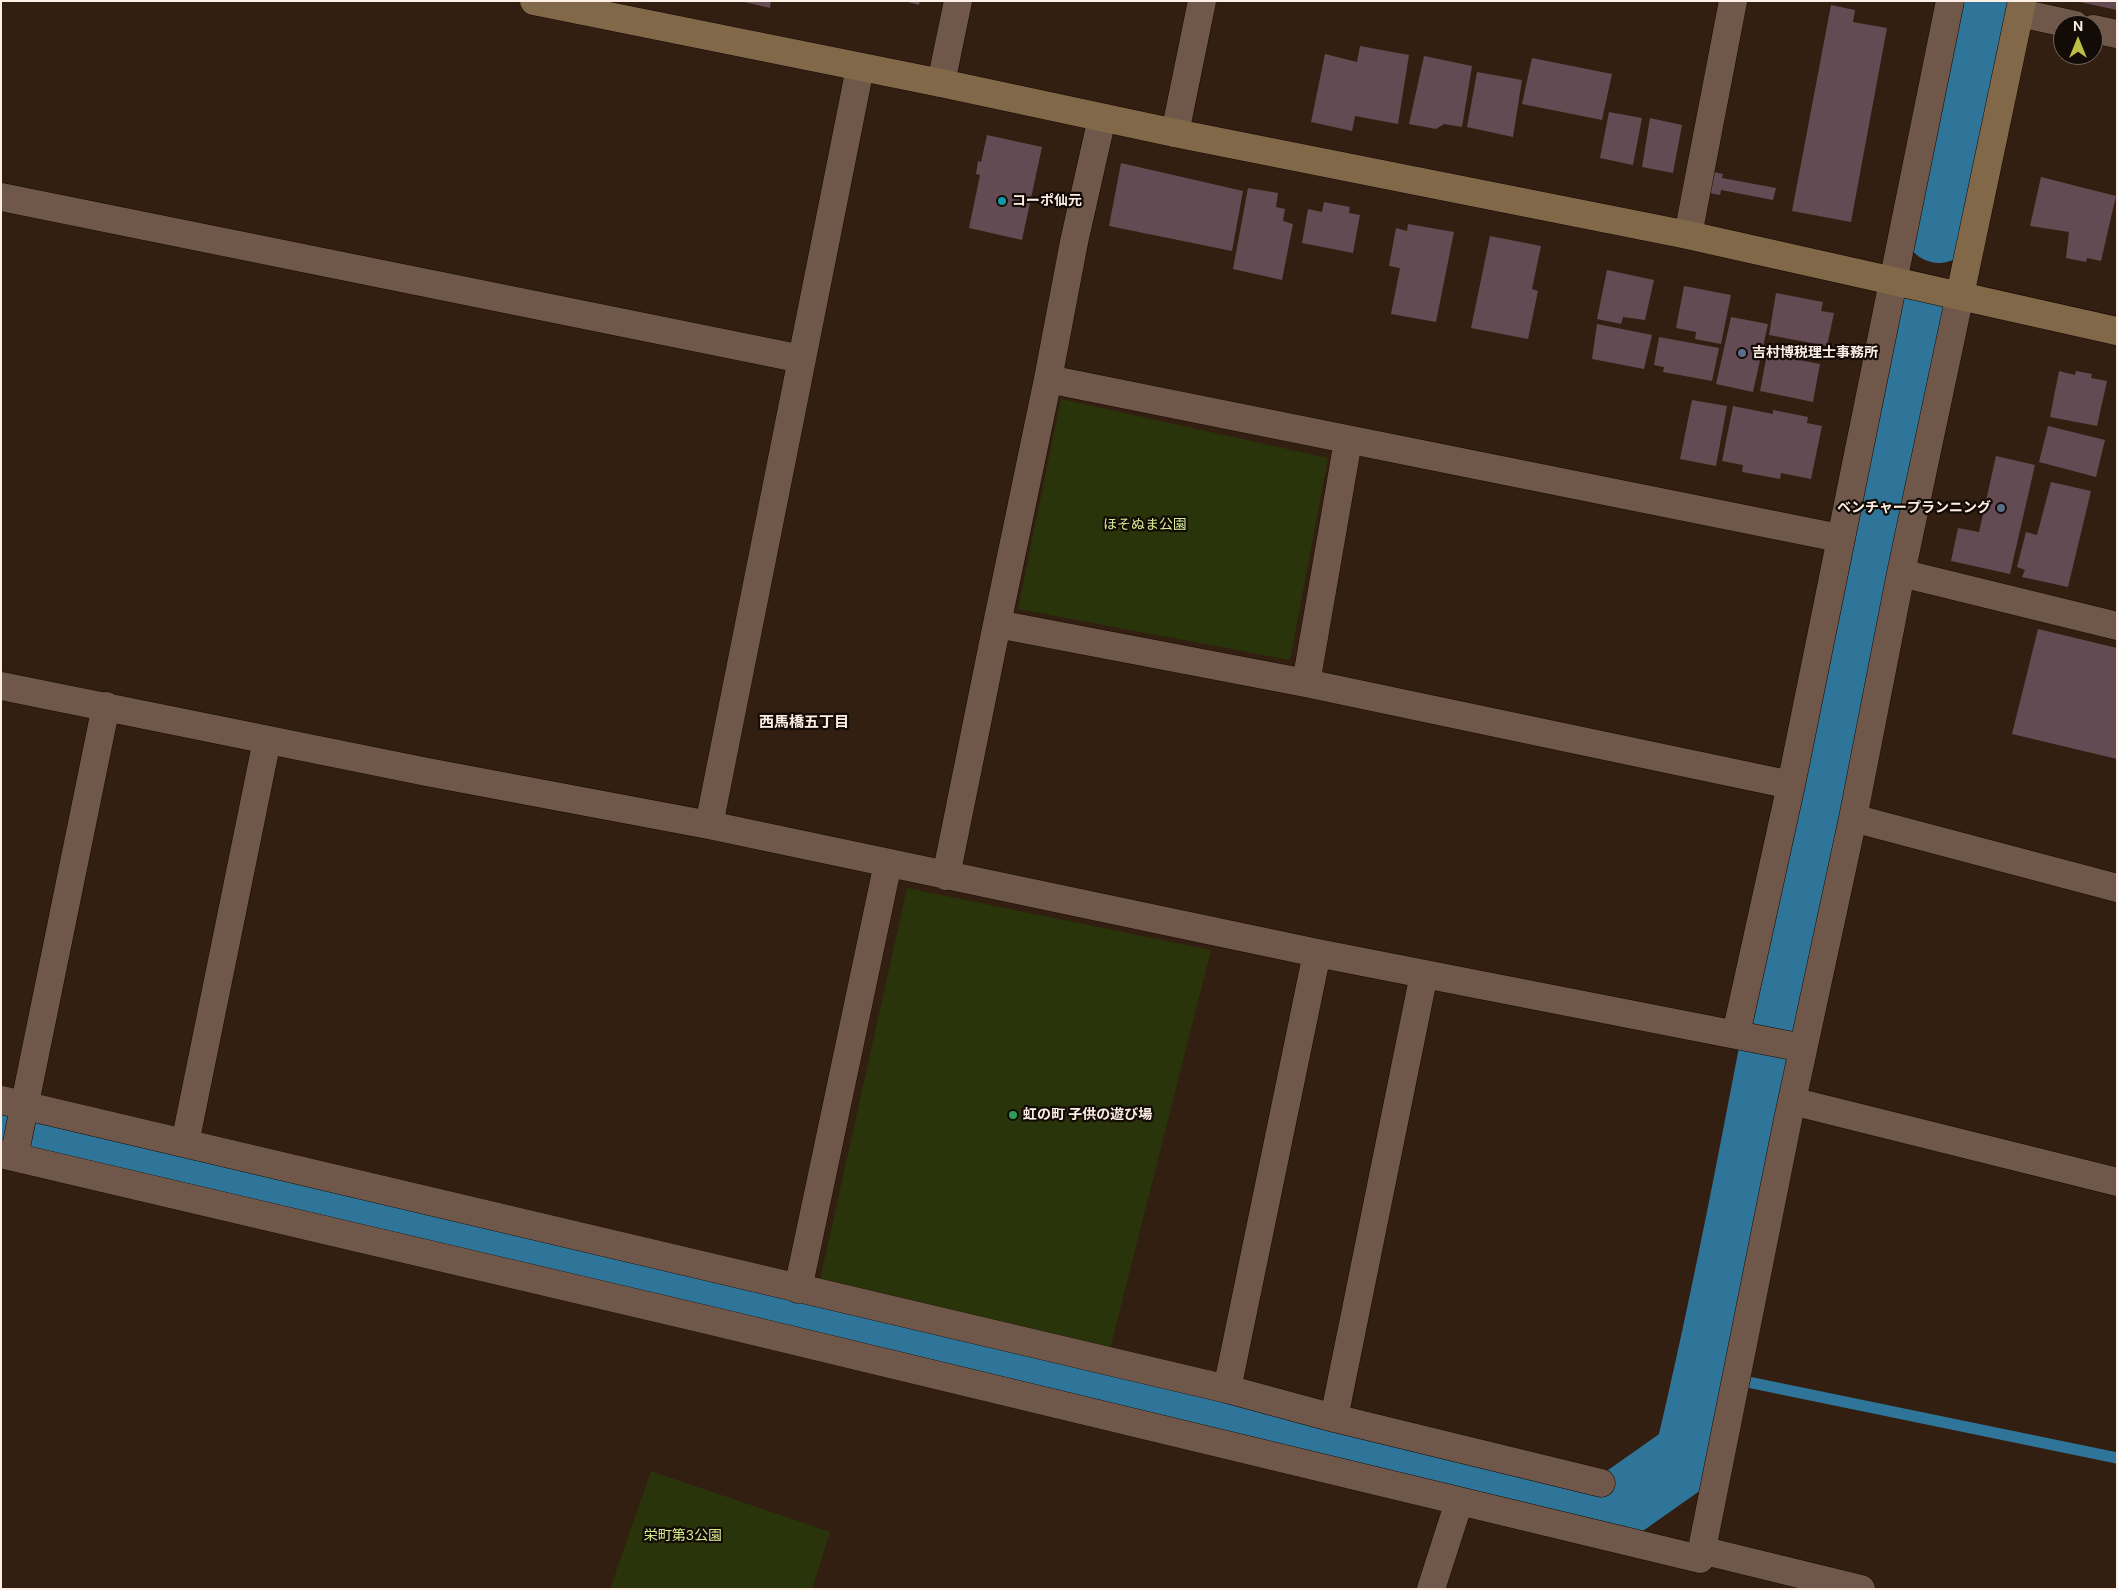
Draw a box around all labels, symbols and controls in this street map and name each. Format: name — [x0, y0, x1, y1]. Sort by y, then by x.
north arrow — [2053, 15, 2103, 65]
text: N — [2073, 17, 2083, 35]
place label: コーポ仙元 — [1012, 193, 1082, 209]
marker: コーポ仙元 — [996, 195, 1008, 207]
place label: 吉村博税理士事務所 — [1752, 345, 1878, 361]
marker: 吉村博税理士事務所 — [1736, 347, 1748, 359]
place label: ベンチャープランニング — [1837, 500, 1991, 516]
marker: ベンチャープランニング — [1995, 502, 2007, 514]
park label: ほそぬま公園 — [1103, 517, 1187, 533]
district label: 西馬橋五丁目 — [759, 714, 849, 732]
place label: 虹の町 子供の遊び場 — [1023, 1107, 1152, 1123]
marker: 虹の町 子供の遊び場 — [1007, 1109, 1019, 1121]
park label: 栄町第3公園 — [644, 1528, 722, 1544]

